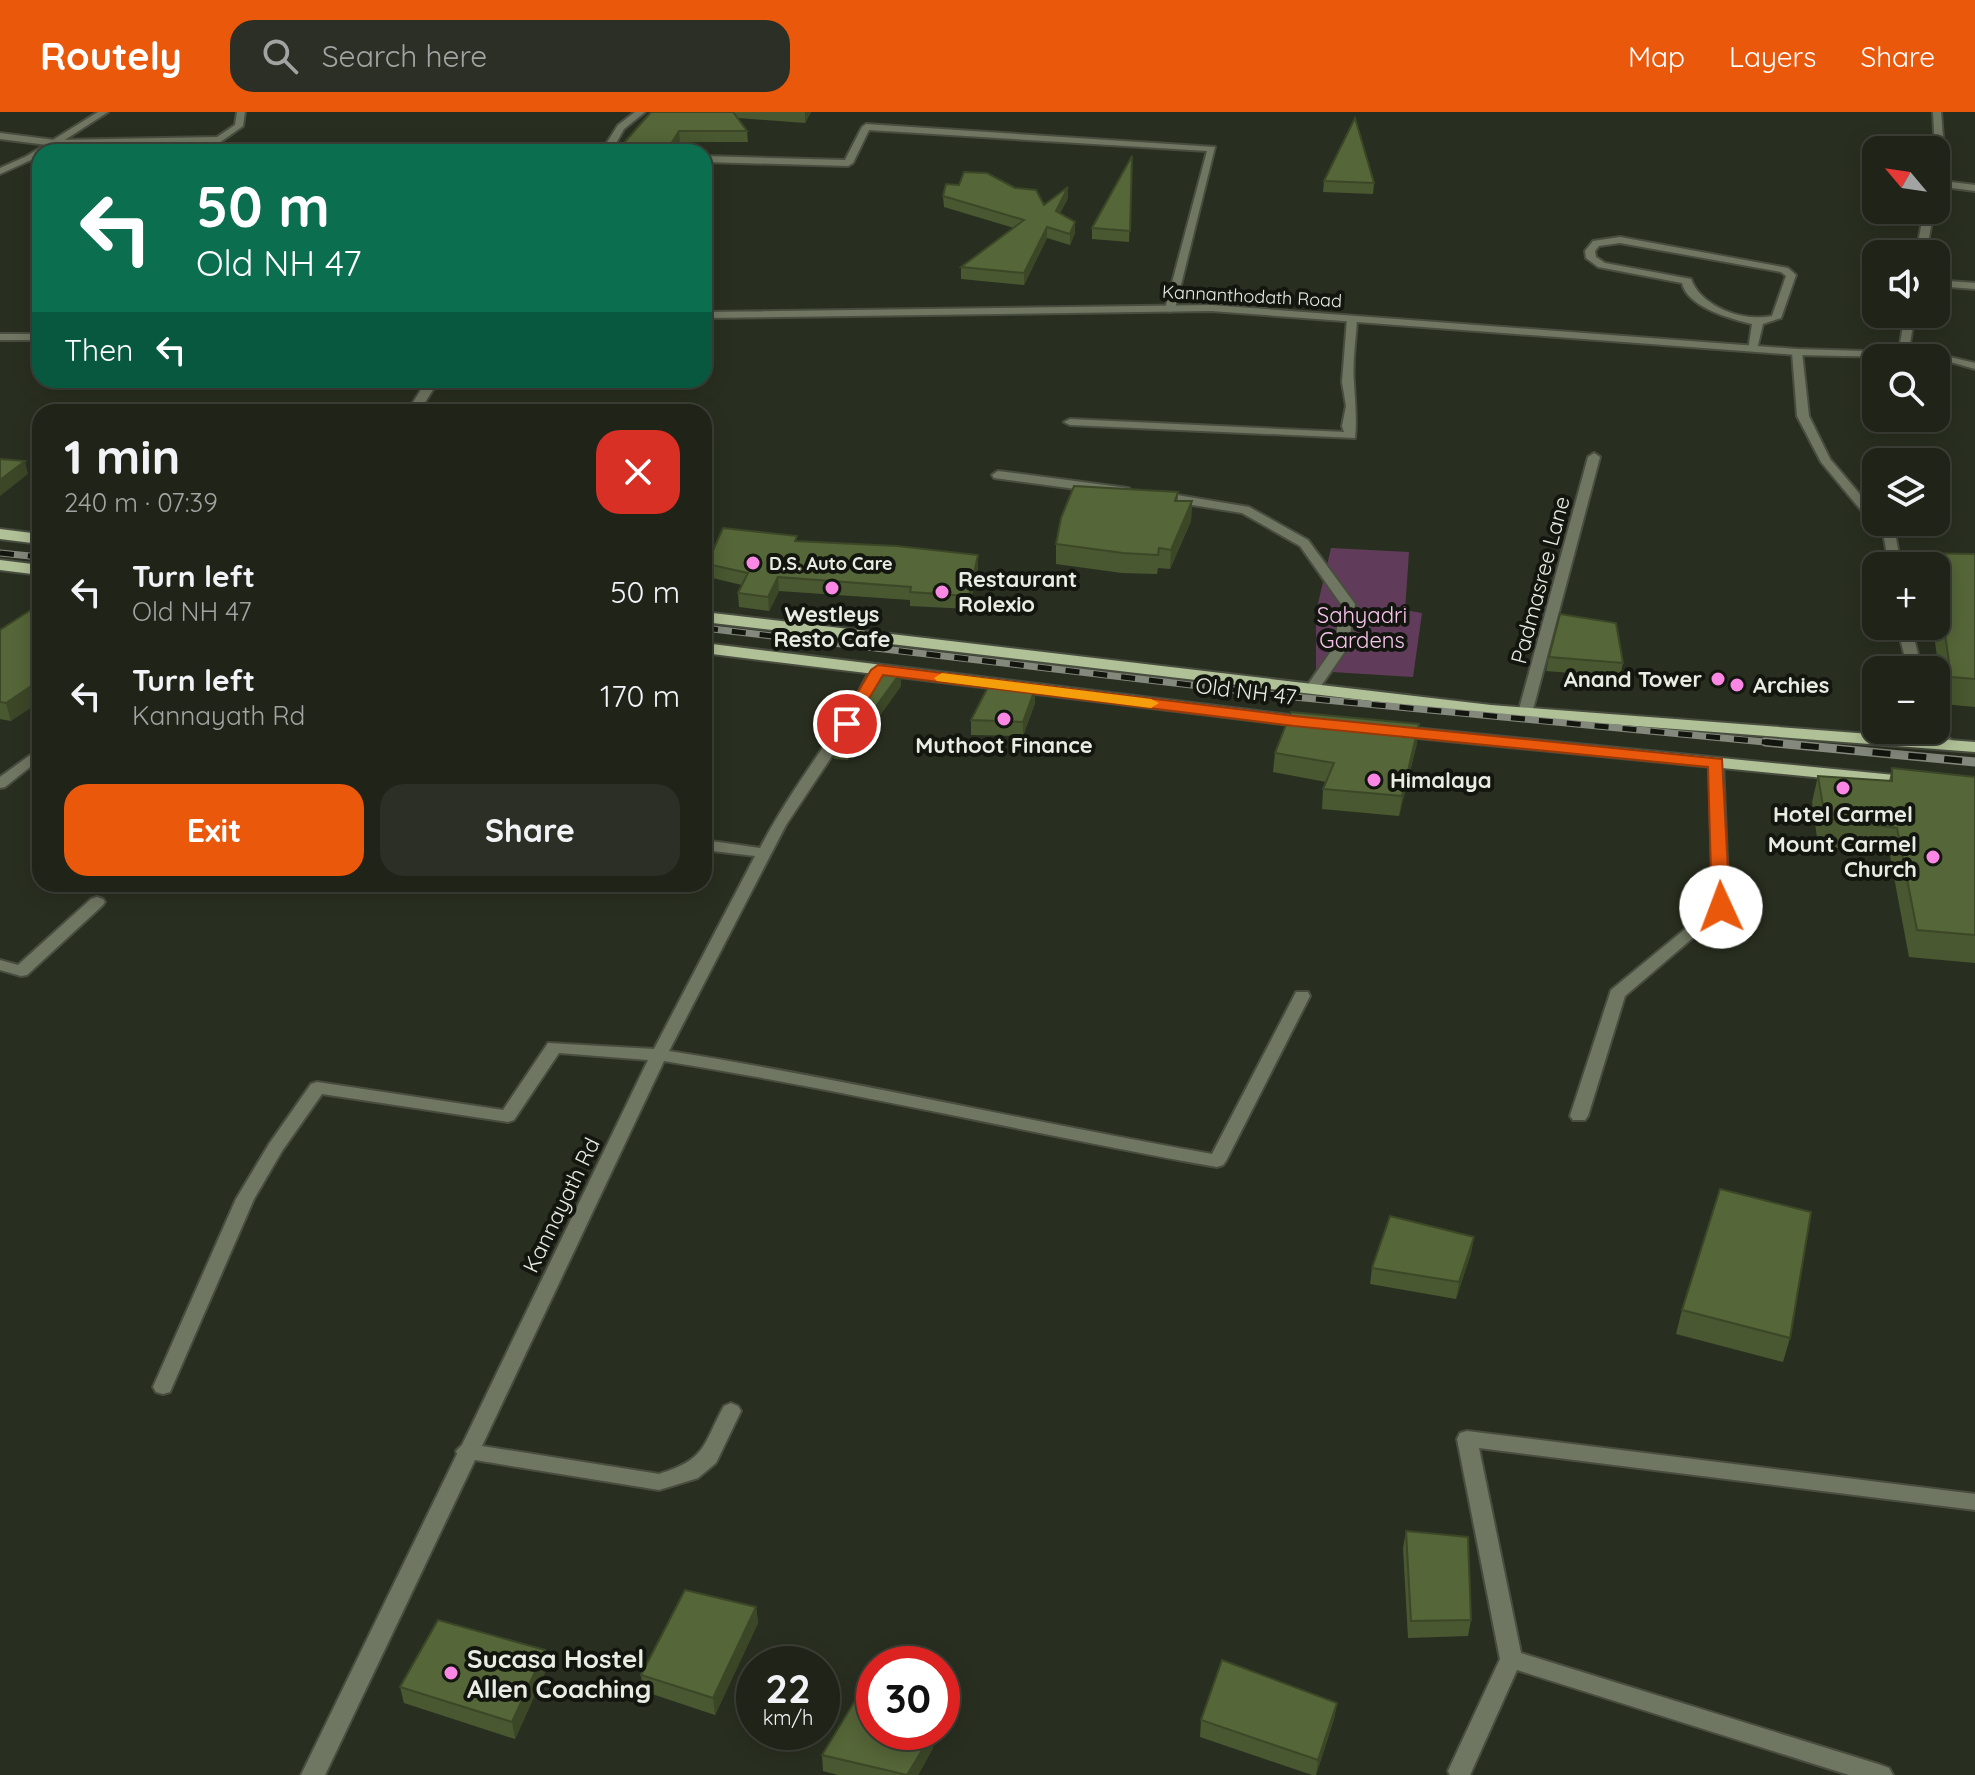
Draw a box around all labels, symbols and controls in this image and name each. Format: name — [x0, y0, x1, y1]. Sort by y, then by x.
search box — [230, 20, 790, 92]
text: Routely — [40, 32, 182, 80]
icon: search — [258, 34, 302, 78]
text: Search here — [322, 37, 487, 75]
text: Map — [1628, 39, 1685, 74]
text: Layers — [1729, 39, 1816, 74]
text: Share — [1860, 39, 1935, 74]
north arrow — [1862, 136, 1950, 224]
map controls — [1862, 136, 1950, 744]
text: 50 m — [196, 171, 330, 241]
icon: left — [64, 176, 168, 280]
text: Old NH 47 — [196, 240, 361, 285]
button: sound — [1862, 240, 1950, 328]
street label: Kannanthodath Road — [1161, 280, 1343, 312]
icon: left — [149, 328, 193, 372]
text: Then — [64, 331, 133, 369]
button: search — [1862, 344, 1950, 432]
text: 1 min — [64, 426, 180, 486]
button: close — [596, 430, 680, 514]
button: layers — [1862, 448, 1950, 536]
text: 240 m · 07:39 — [64, 486, 218, 519]
street label: Padmasree Lane — [1504, 493, 1576, 667]
place label: D.S. Auto Care — [769, 552, 893, 575]
button: + — [1862, 552, 1950, 640]
marker: D.S. Auto Care — [744, 554, 762, 572]
text: Turn left — [132, 557, 255, 595]
place label: Restaurant Rolexio — [958, 565, 1077, 618]
icon: left — [64, 570, 108, 614]
text: 50 m — [610, 573, 680, 611]
marker: Westleys Resto Cafe — [823, 579, 841, 597]
marker: Restaurant Rolexio — [933, 583, 951, 601]
text: Old NH 47 — [132, 595, 252, 628]
place label: Westleys Resto Cafe — [774, 600, 890, 653]
park label: Sahyadri Gardens — [1317, 601, 1407, 654]
button: − — [1862, 656, 1950, 744]
text: Turn left — [132, 661, 255, 699]
place label: Anand Tower — [1564, 665, 1702, 693]
marker: Anand Tower — [1709, 670, 1727, 688]
street label: Old NH 47 — [1194, 671, 1298, 711]
place label: Archies — [1753, 671, 1829, 699]
icon: left — [64, 674, 108, 718]
marker: Archies — [1728, 676, 1746, 694]
text: 170 m — [600, 677, 680, 715]
pin — [813, 690, 881, 758]
text: Kannayath Rd — [132, 699, 305, 732]
icon: arrive — [825, 702, 869, 746]
marker: Muthoot Finance — [995, 710, 1013, 728]
place label: Muthoot Finance — [915, 731, 1093, 759]
place label: Himalaya — [1390, 766, 1492, 794]
marker: Himalaya — [1365, 771, 1383, 789]
marker: Hotel Carmel — [1834, 779, 1852, 797]
button: Exit — [64, 784, 364, 876]
button: Share — [380, 784, 680, 876]
place label: Hotel Carmel — [1773, 800, 1913, 828]
place label: Mount Carmel Church — [1768, 830, 1917, 883]
marker: Mount Carmel Church — [1924, 848, 1942, 866]
position arrow — [1679, 865, 1763, 949]
street label: Kannayath Rd — [516, 1133, 606, 1277]
place label: Sucasa Hostel Allen Coaching — [467, 1642, 651, 1705]
speed limit sign: 30 — [856, 1646, 960, 1750]
text: 22 — [765, 1663, 811, 1713]
marker: Sucasa Hostel Allen Coaching — [442, 1664, 460, 1682]
text: km/h — [763, 1705, 813, 1730]

